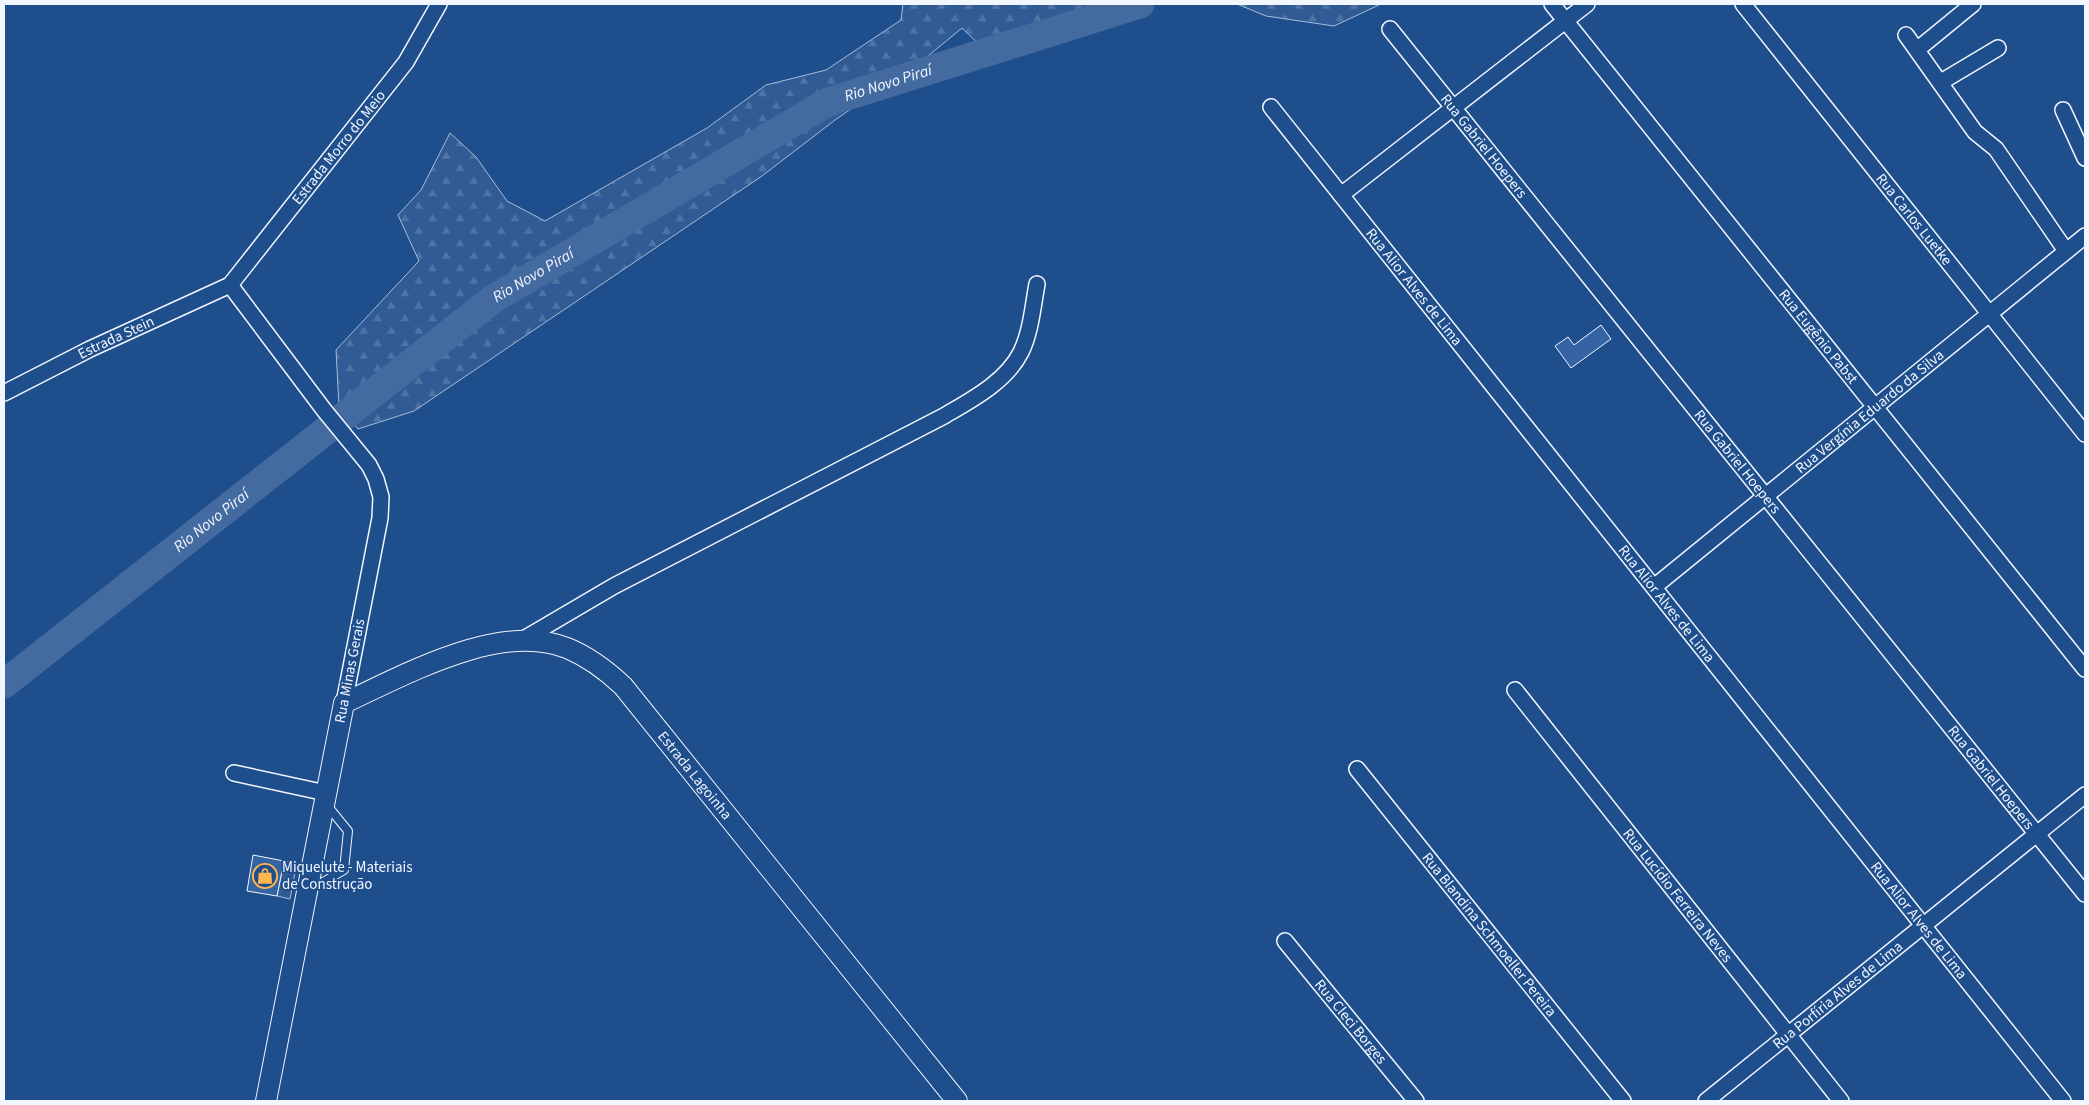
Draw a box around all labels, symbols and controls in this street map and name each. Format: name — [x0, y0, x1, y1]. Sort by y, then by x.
water label: Rio Novo Piraí — [841, 58, 937, 107]
street label: Estrada Morro do Meio — [287, 86, 390, 209]
street label: Rua Gabriel Hoepers — [1436, 89, 1532, 202]
street label: Rua Carlos Luetke — [1871, 169, 1957, 270]
street label: Rua Alior Alves de Lima — [1361, 224, 1468, 350]
water label: Rio Novo Piraí — [488, 242, 580, 308]
street label: Rua Eugênio Pabst — [1774, 285, 1863, 388]
street label: Estrada Stein — [74, 311, 158, 364]
street label: Rua Vergínia Eduardo da Silva — [1791, 345, 1948, 478]
street label: Rua Gabriel Hoepers — [1689, 405, 1786, 518]
water label: Rio Novo Piraí — [169, 483, 256, 557]
street label: Rua Alior Alves de Lima — [1613, 540, 1720, 667]
street label: Rua Minas Gerais — [330, 617, 370, 725]
street label: Rua Gabriel Hoepers — [1943, 721, 2040, 834]
street label: Estrada Lagoinha — [653, 726, 737, 824]
street label: Rua Lucídio Ferreira Neves — [1618, 824, 1738, 967]
street label: Rua Blandina Schmoeller Pereira — [1417, 848, 1562, 1021]
place label: Miquelute - Materiais de Construção — [282, 857, 412, 895]
street label: Rua Alior Alves de Lima — [1866, 857, 1972, 984]
shop icon: Miquelute - Materiais de Construção — [252, 863, 278, 889]
street label: Rua Porfíria Alves de Lima — [1768, 936, 1907, 1054]
street label: Rua Cleci Borges — [1310, 975, 1392, 1068]

